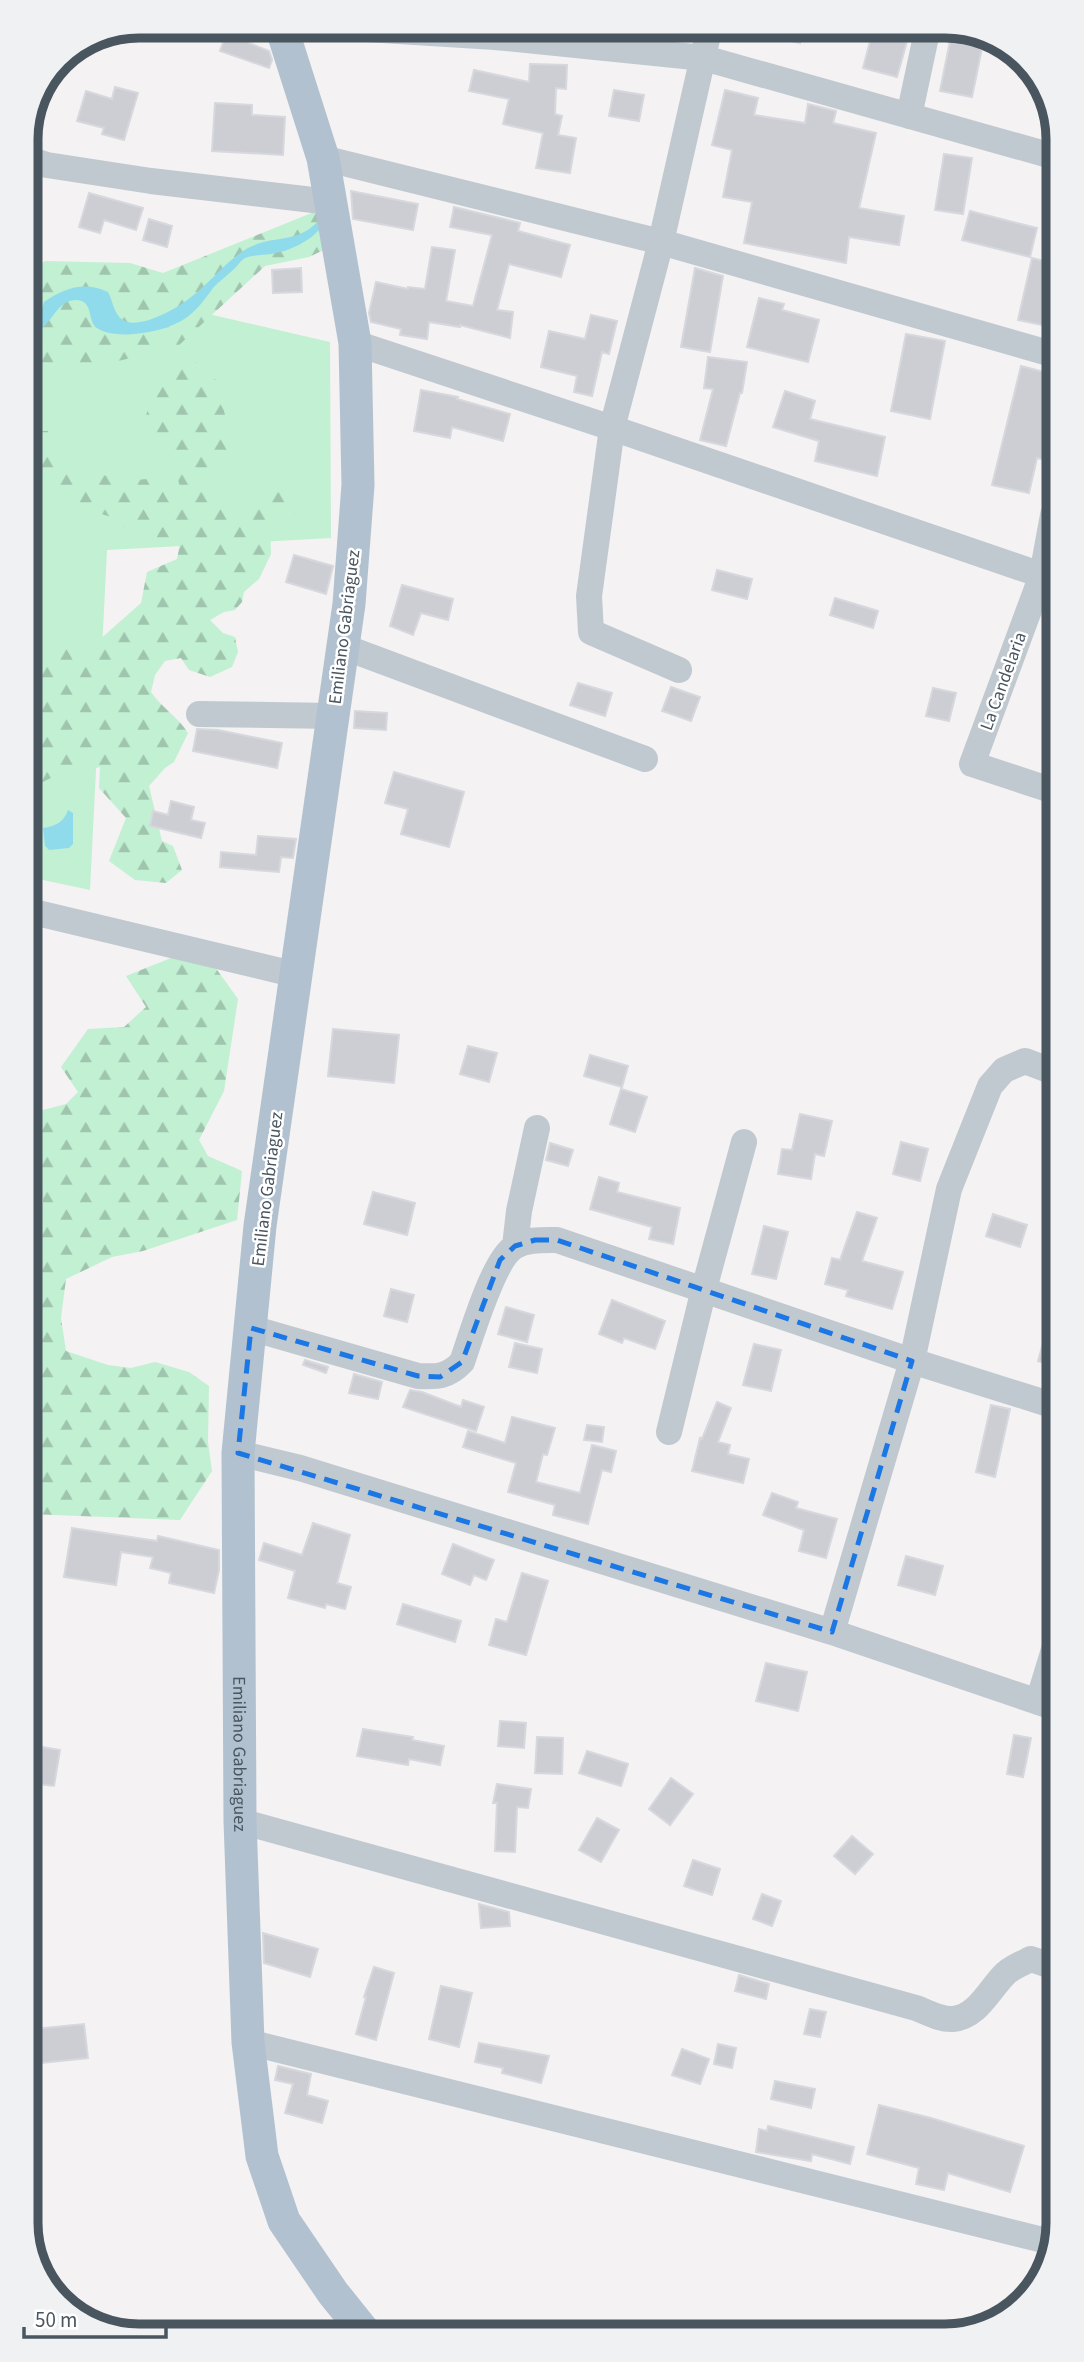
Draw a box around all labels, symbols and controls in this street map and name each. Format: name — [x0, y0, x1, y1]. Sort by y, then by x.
street label: Emiliano Gabriaguez — [323, 548, 366, 706]
street label: La Candelaria — [974, 629, 1033, 734]
street label: Emiliano Gabriaguez — [246, 1110, 289, 1268]
street label: Emiliano Gabriaguez — [226, 1676, 252, 1833]
scale bar — [24, 2296, 166, 2340]
text: 50 m — [35, 2305, 77, 2335]

